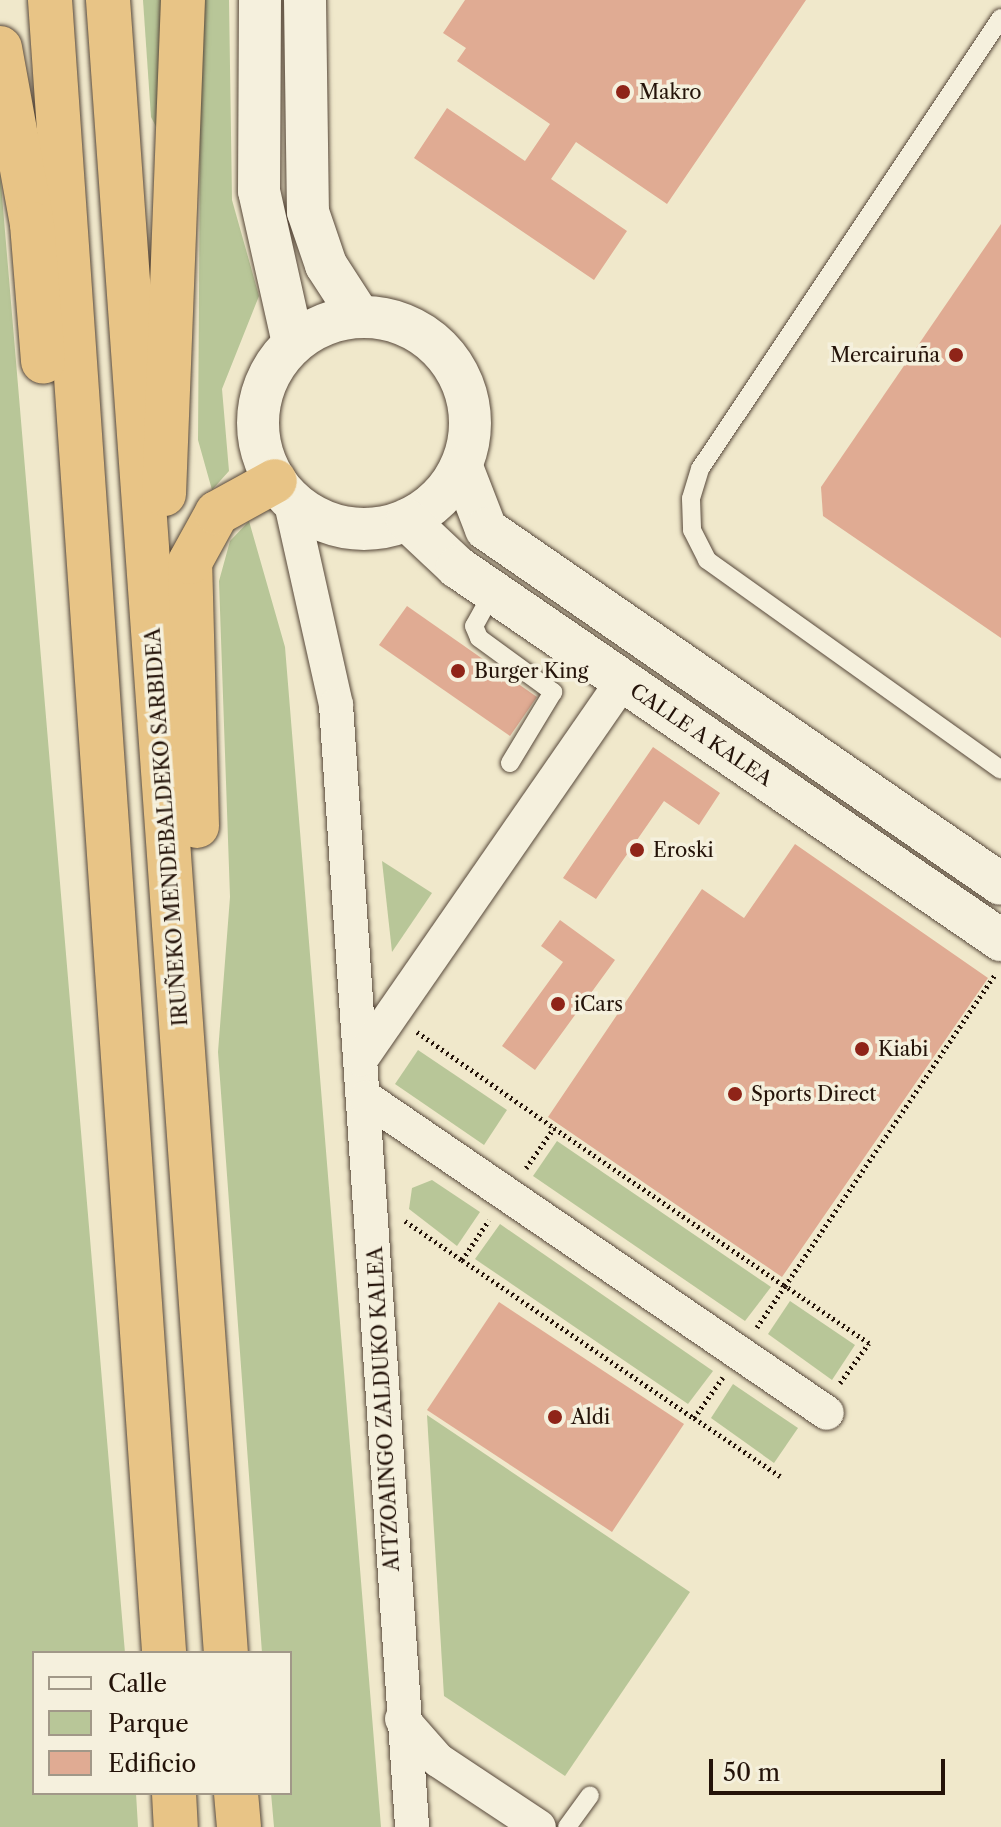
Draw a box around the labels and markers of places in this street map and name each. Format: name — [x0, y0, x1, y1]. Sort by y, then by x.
place label: Makro — [639, 80, 702, 104]
marker: Makro — [614, 83, 632, 101]
place label: Mercairuña — [830, 343, 940, 367]
marker: Mercairuña — [947, 346, 965, 364]
place label: Burger King — [474, 659, 589, 683]
marker: Burger King — [449, 662, 467, 680]
place label: Eroski — [653, 838, 714, 862]
marker: Eroski — [628, 841, 646, 859]
place label: iCars — [574, 992, 623, 1016]
marker: iCars — [549, 995, 567, 1013]
place label: Kiabi — [878, 1037, 928, 1061]
marker: Kiabi — [853, 1040, 871, 1058]
place label: Sports Direct — [751, 1082, 876, 1106]
marker: Sports Direct — [726, 1085, 744, 1103]
place label: Aldi — [571, 1405, 610, 1429]
marker: Aldi — [546, 1408, 564, 1426]

